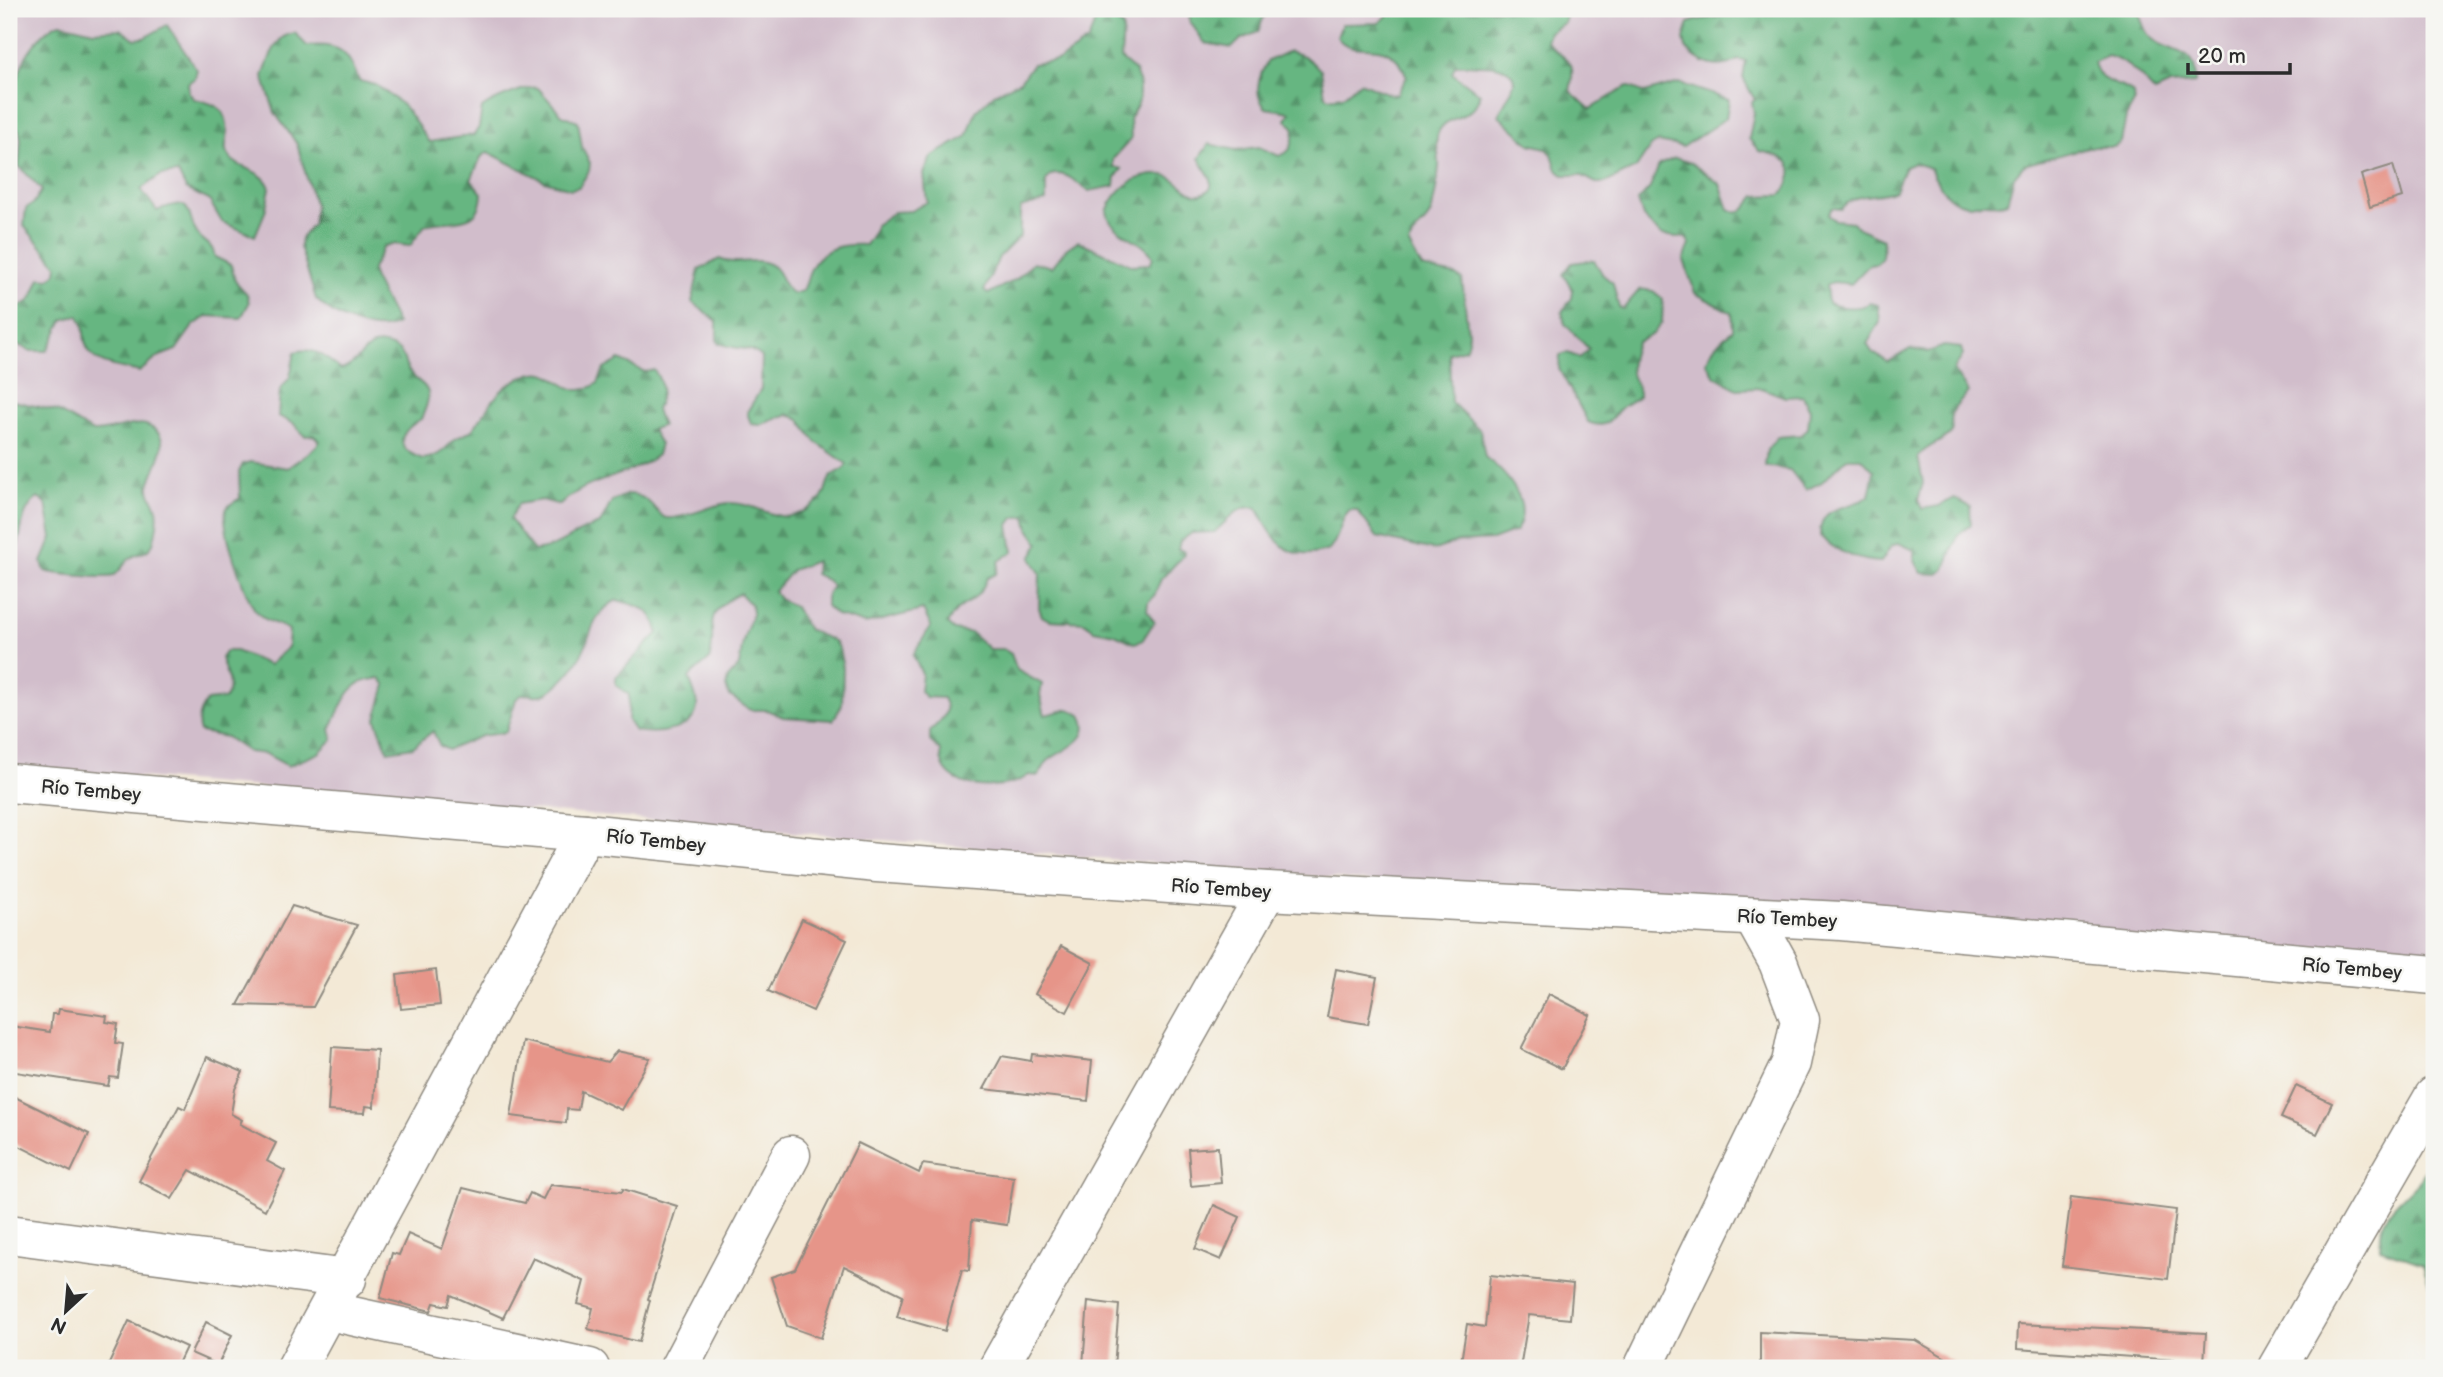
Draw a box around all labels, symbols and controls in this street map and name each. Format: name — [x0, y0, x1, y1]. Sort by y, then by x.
scale bar — [2188, 32, 2289, 76]
text: 20 m — [2198, 44, 2246, 69]
street label: Río Tembey — [40, 776, 142, 807]
street label: Río Tembey — [605, 825, 707, 858]
street label: Río Tembey — [1170, 875, 1272, 904]
street label: Río Tembey — [1736, 905, 1838, 934]
street label: Río Tembey — [2301, 954, 2403, 985]
north arrow — [32, 1276, 102, 1346]
text: N — [48, 1311, 71, 1338]

